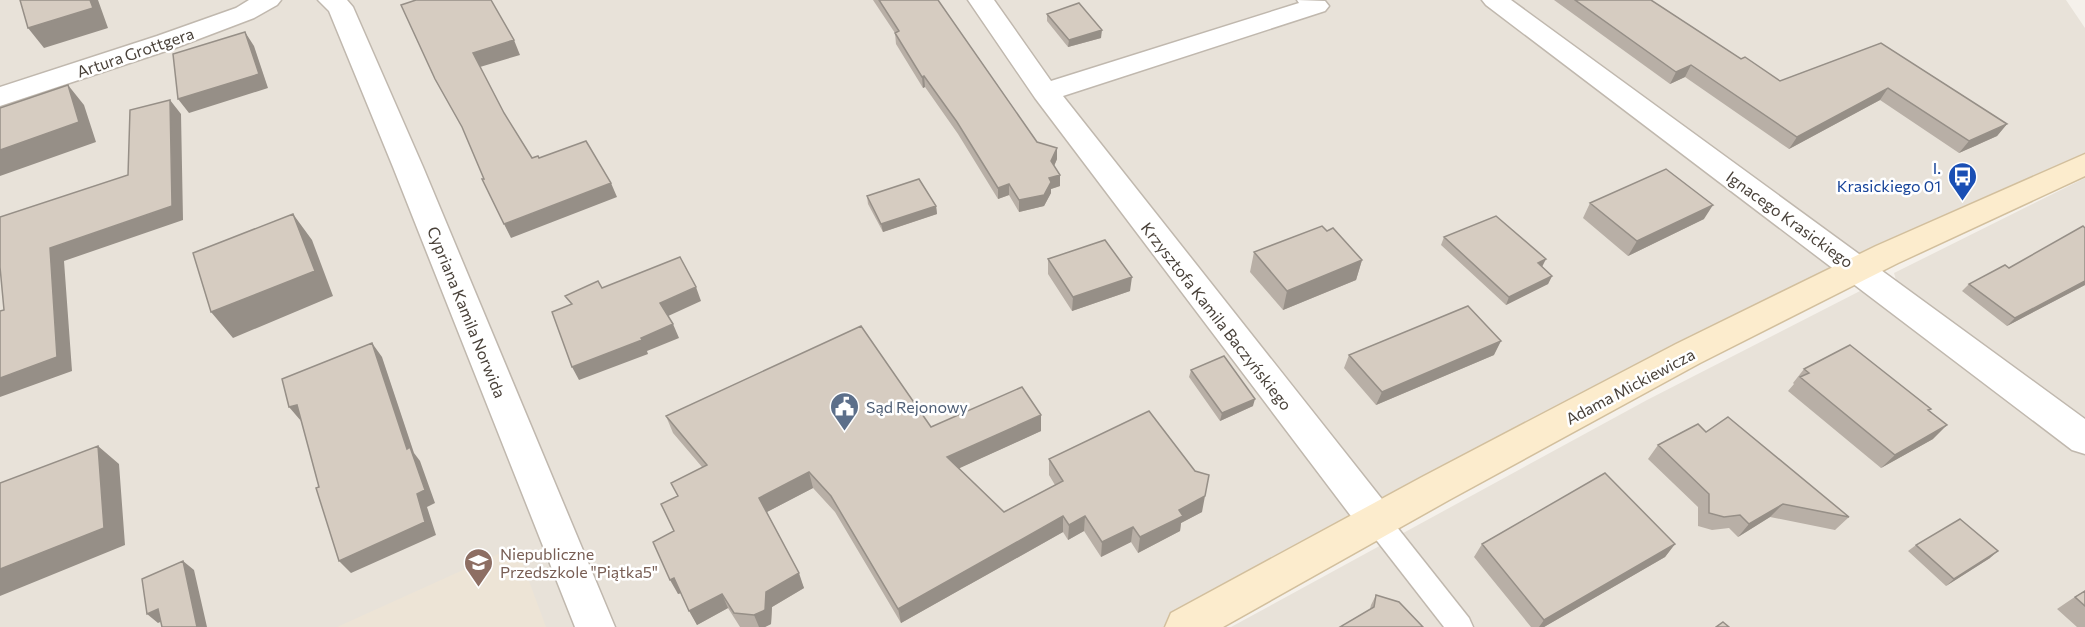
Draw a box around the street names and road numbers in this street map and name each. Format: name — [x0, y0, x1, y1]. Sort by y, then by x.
street label: Artura Grottgera — [74, 23, 196, 81]
street label: Ignacego Krasickiego — [1723, 167, 1857, 271]
street label: Krzysztofa Kamila Baczyńskiego — [1138, 218, 1296, 414]
street label: Cypriana Kamila Norwida — [424, 224, 510, 400]
street label: Adama Mickiewicza — [1562, 344, 1698, 428]

